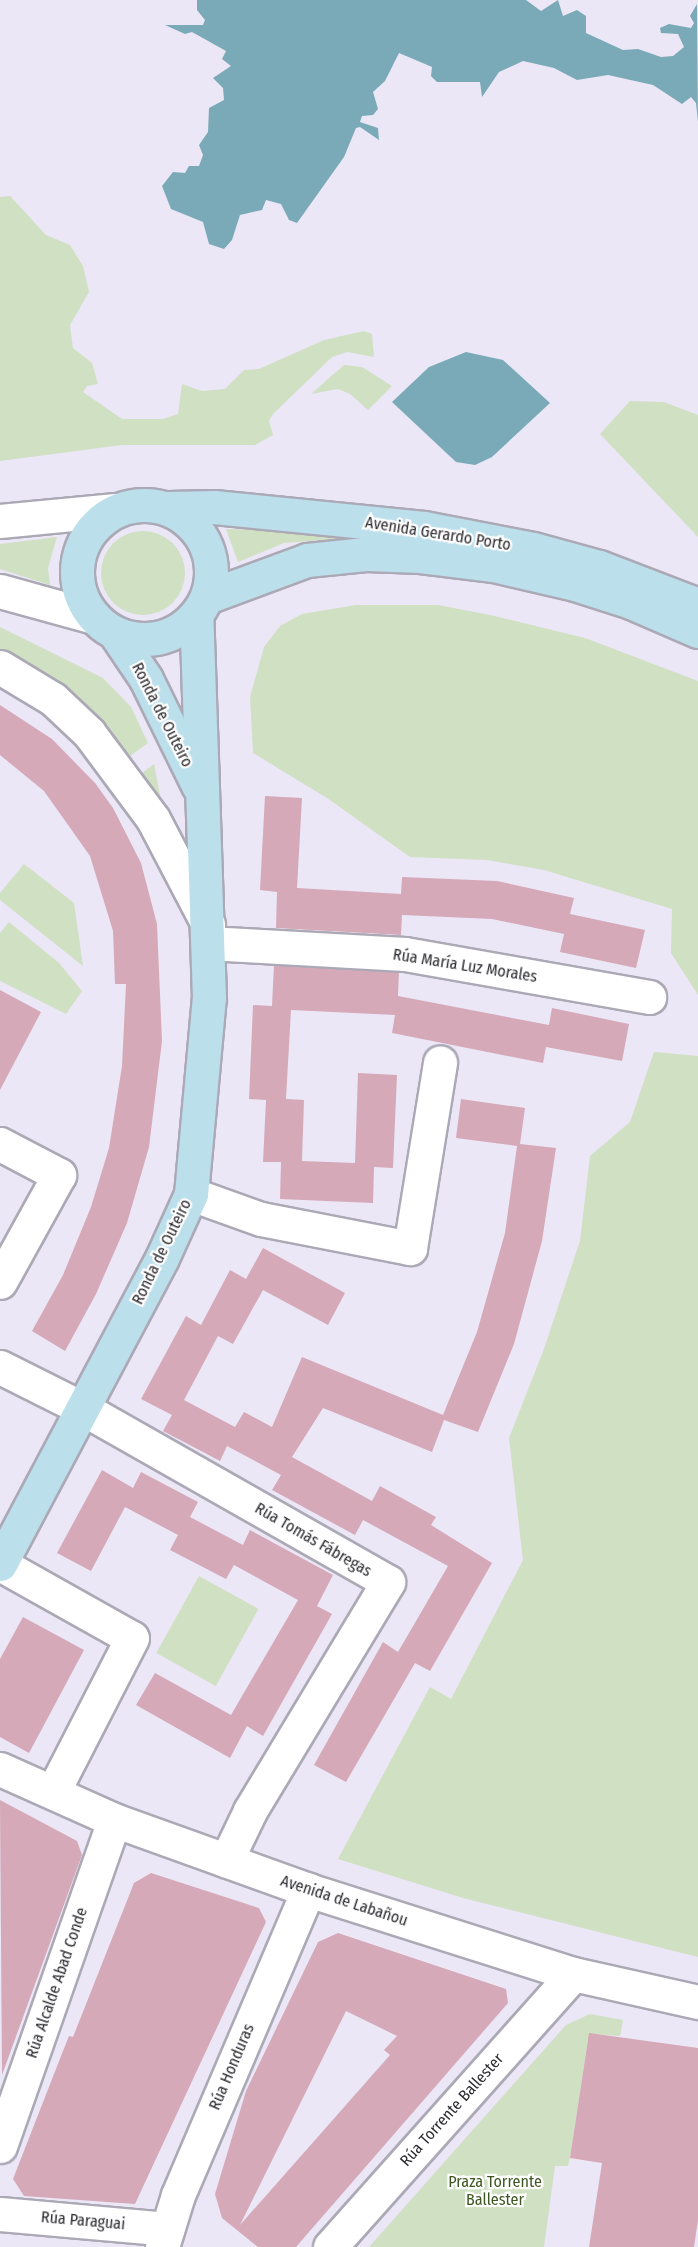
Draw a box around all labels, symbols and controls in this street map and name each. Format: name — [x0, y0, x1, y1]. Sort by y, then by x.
street label: Avenida Gerardo Porto — [364, 513, 512, 555]
street label: Ronda de Outeiro — [127, 660, 197, 770]
street label: Rúa María Luz Morales — [391, 945, 539, 987]
street label: Ronda de Outeiro — [128, 1196, 196, 1308]
street label: Rúa Tomás Fábregas — [251, 1499, 375, 1581]
street label: Avenida de Labañou — [278, 1871, 410, 1931]
street label: Rúa Alcalde Abad Conde — [22, 1905, 92, 2061]
street label: Rúa Honduras — [205, 2021, 259, 2113]
street label: Rúa Torrente Ballester — [396, 2050, 508, 2170]
park label: Praza Torrente Ballester — [448, 2172, 542, 2210]
street label: Rúa Paraguai — [40, 2208, 126, 2234]

